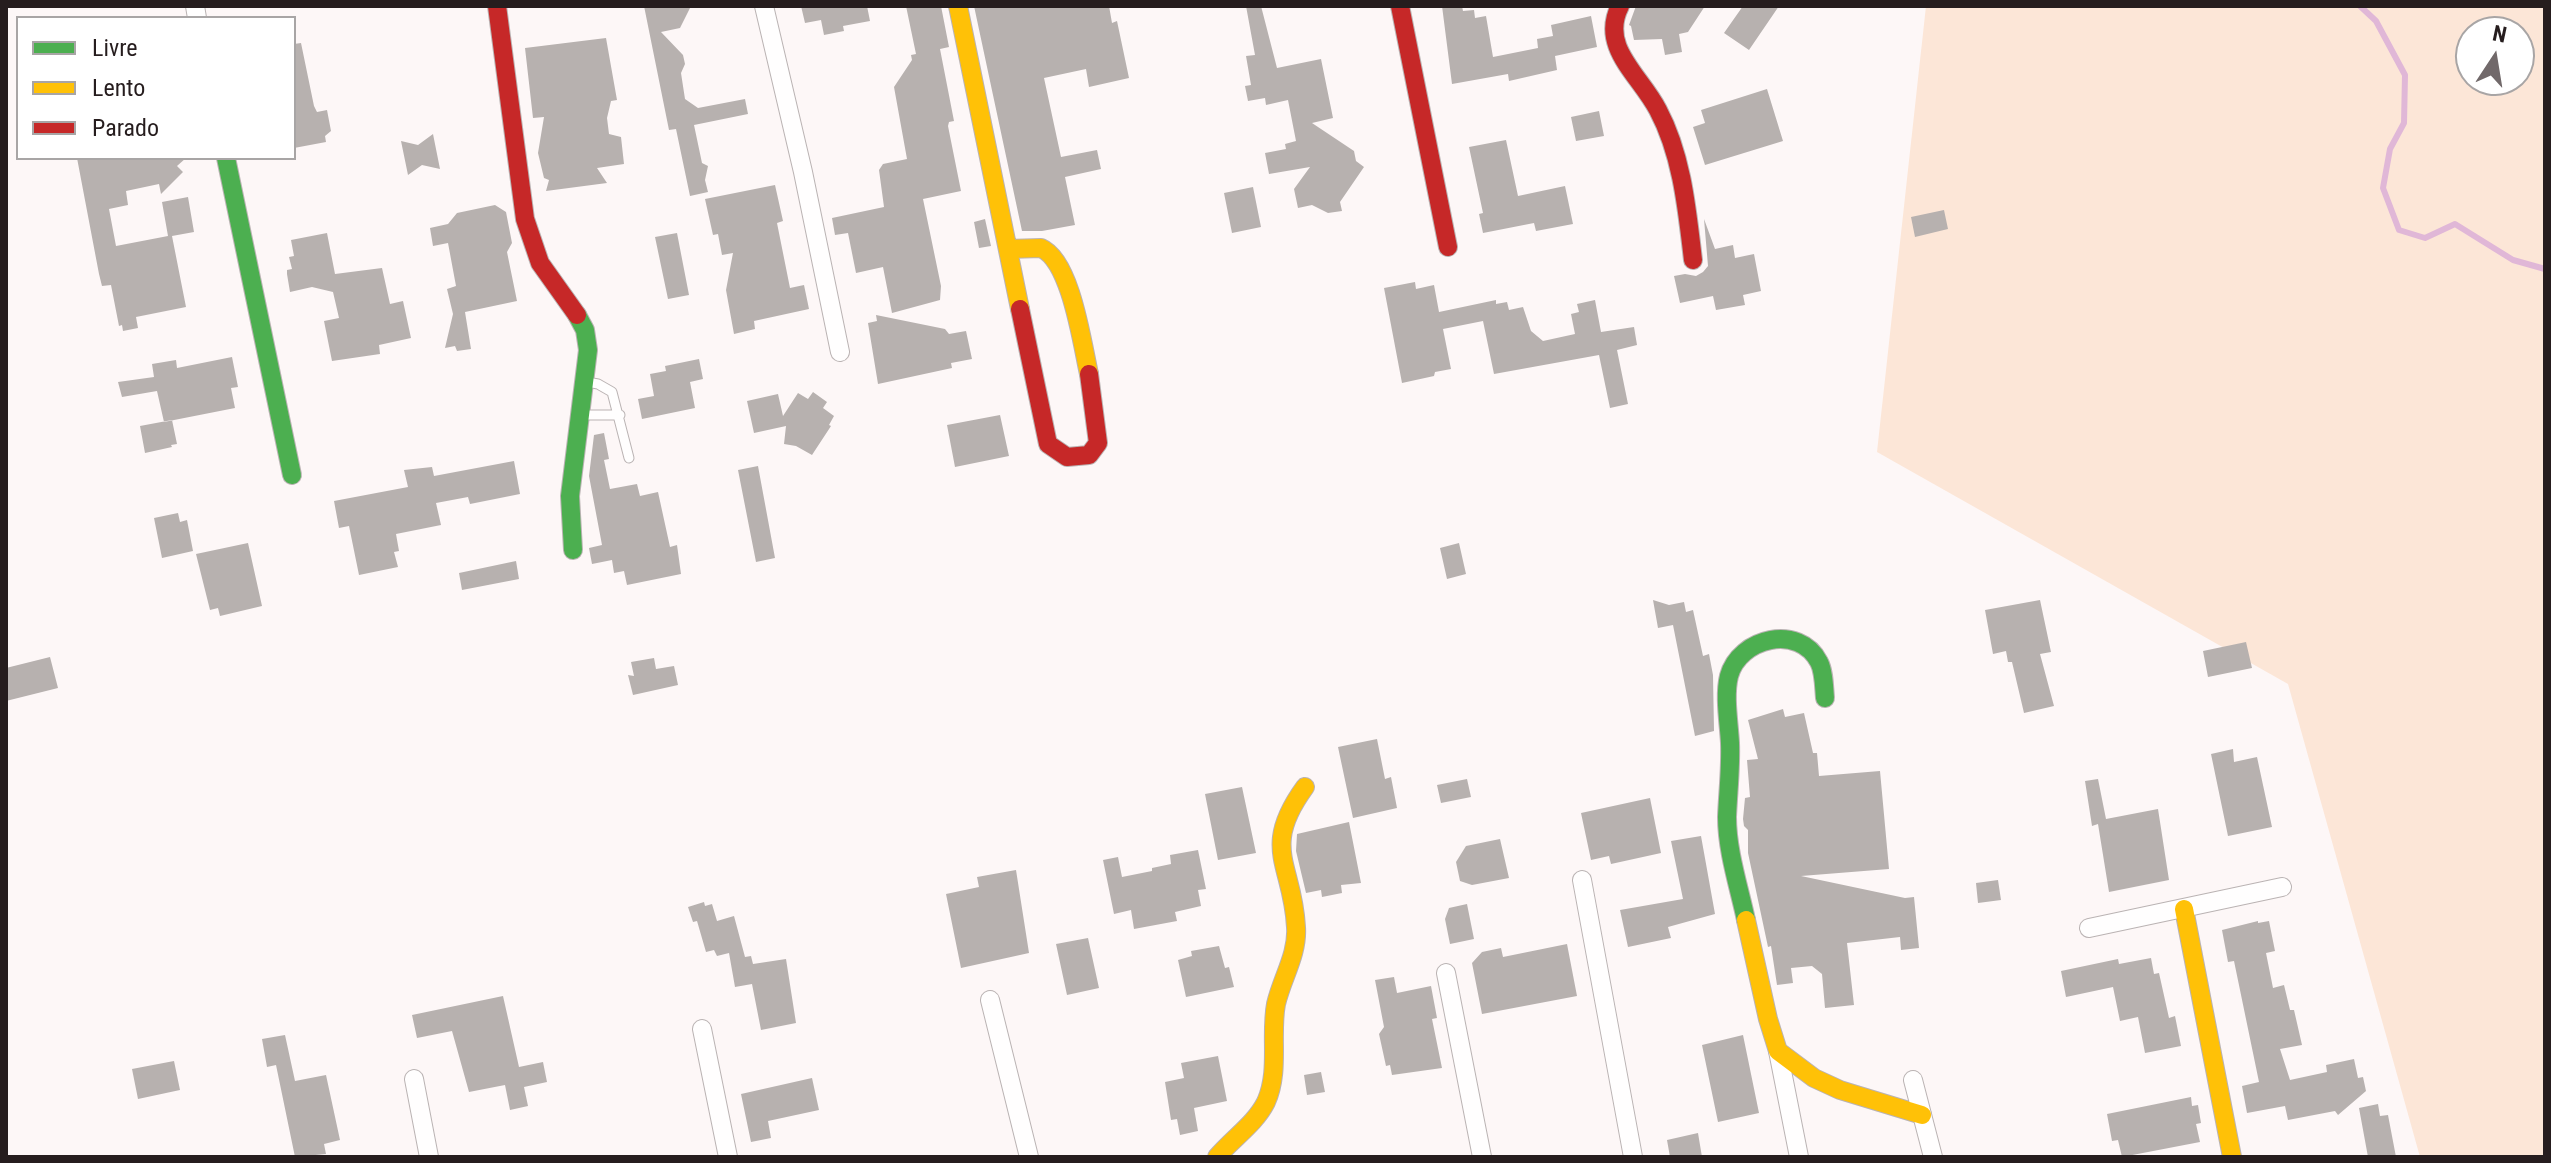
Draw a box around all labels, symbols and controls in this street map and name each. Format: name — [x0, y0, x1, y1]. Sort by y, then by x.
legend — [16, 16, 296, 160]
north arrow — [2455, 16, 2535, 96]
text: N — [2490, 20, 2509, 48]
text: Livre — [92, 34, 138, 62]
text: Lento — [92, 74, 145, 102]
text: Parado — [92, 114, 159, 142]

